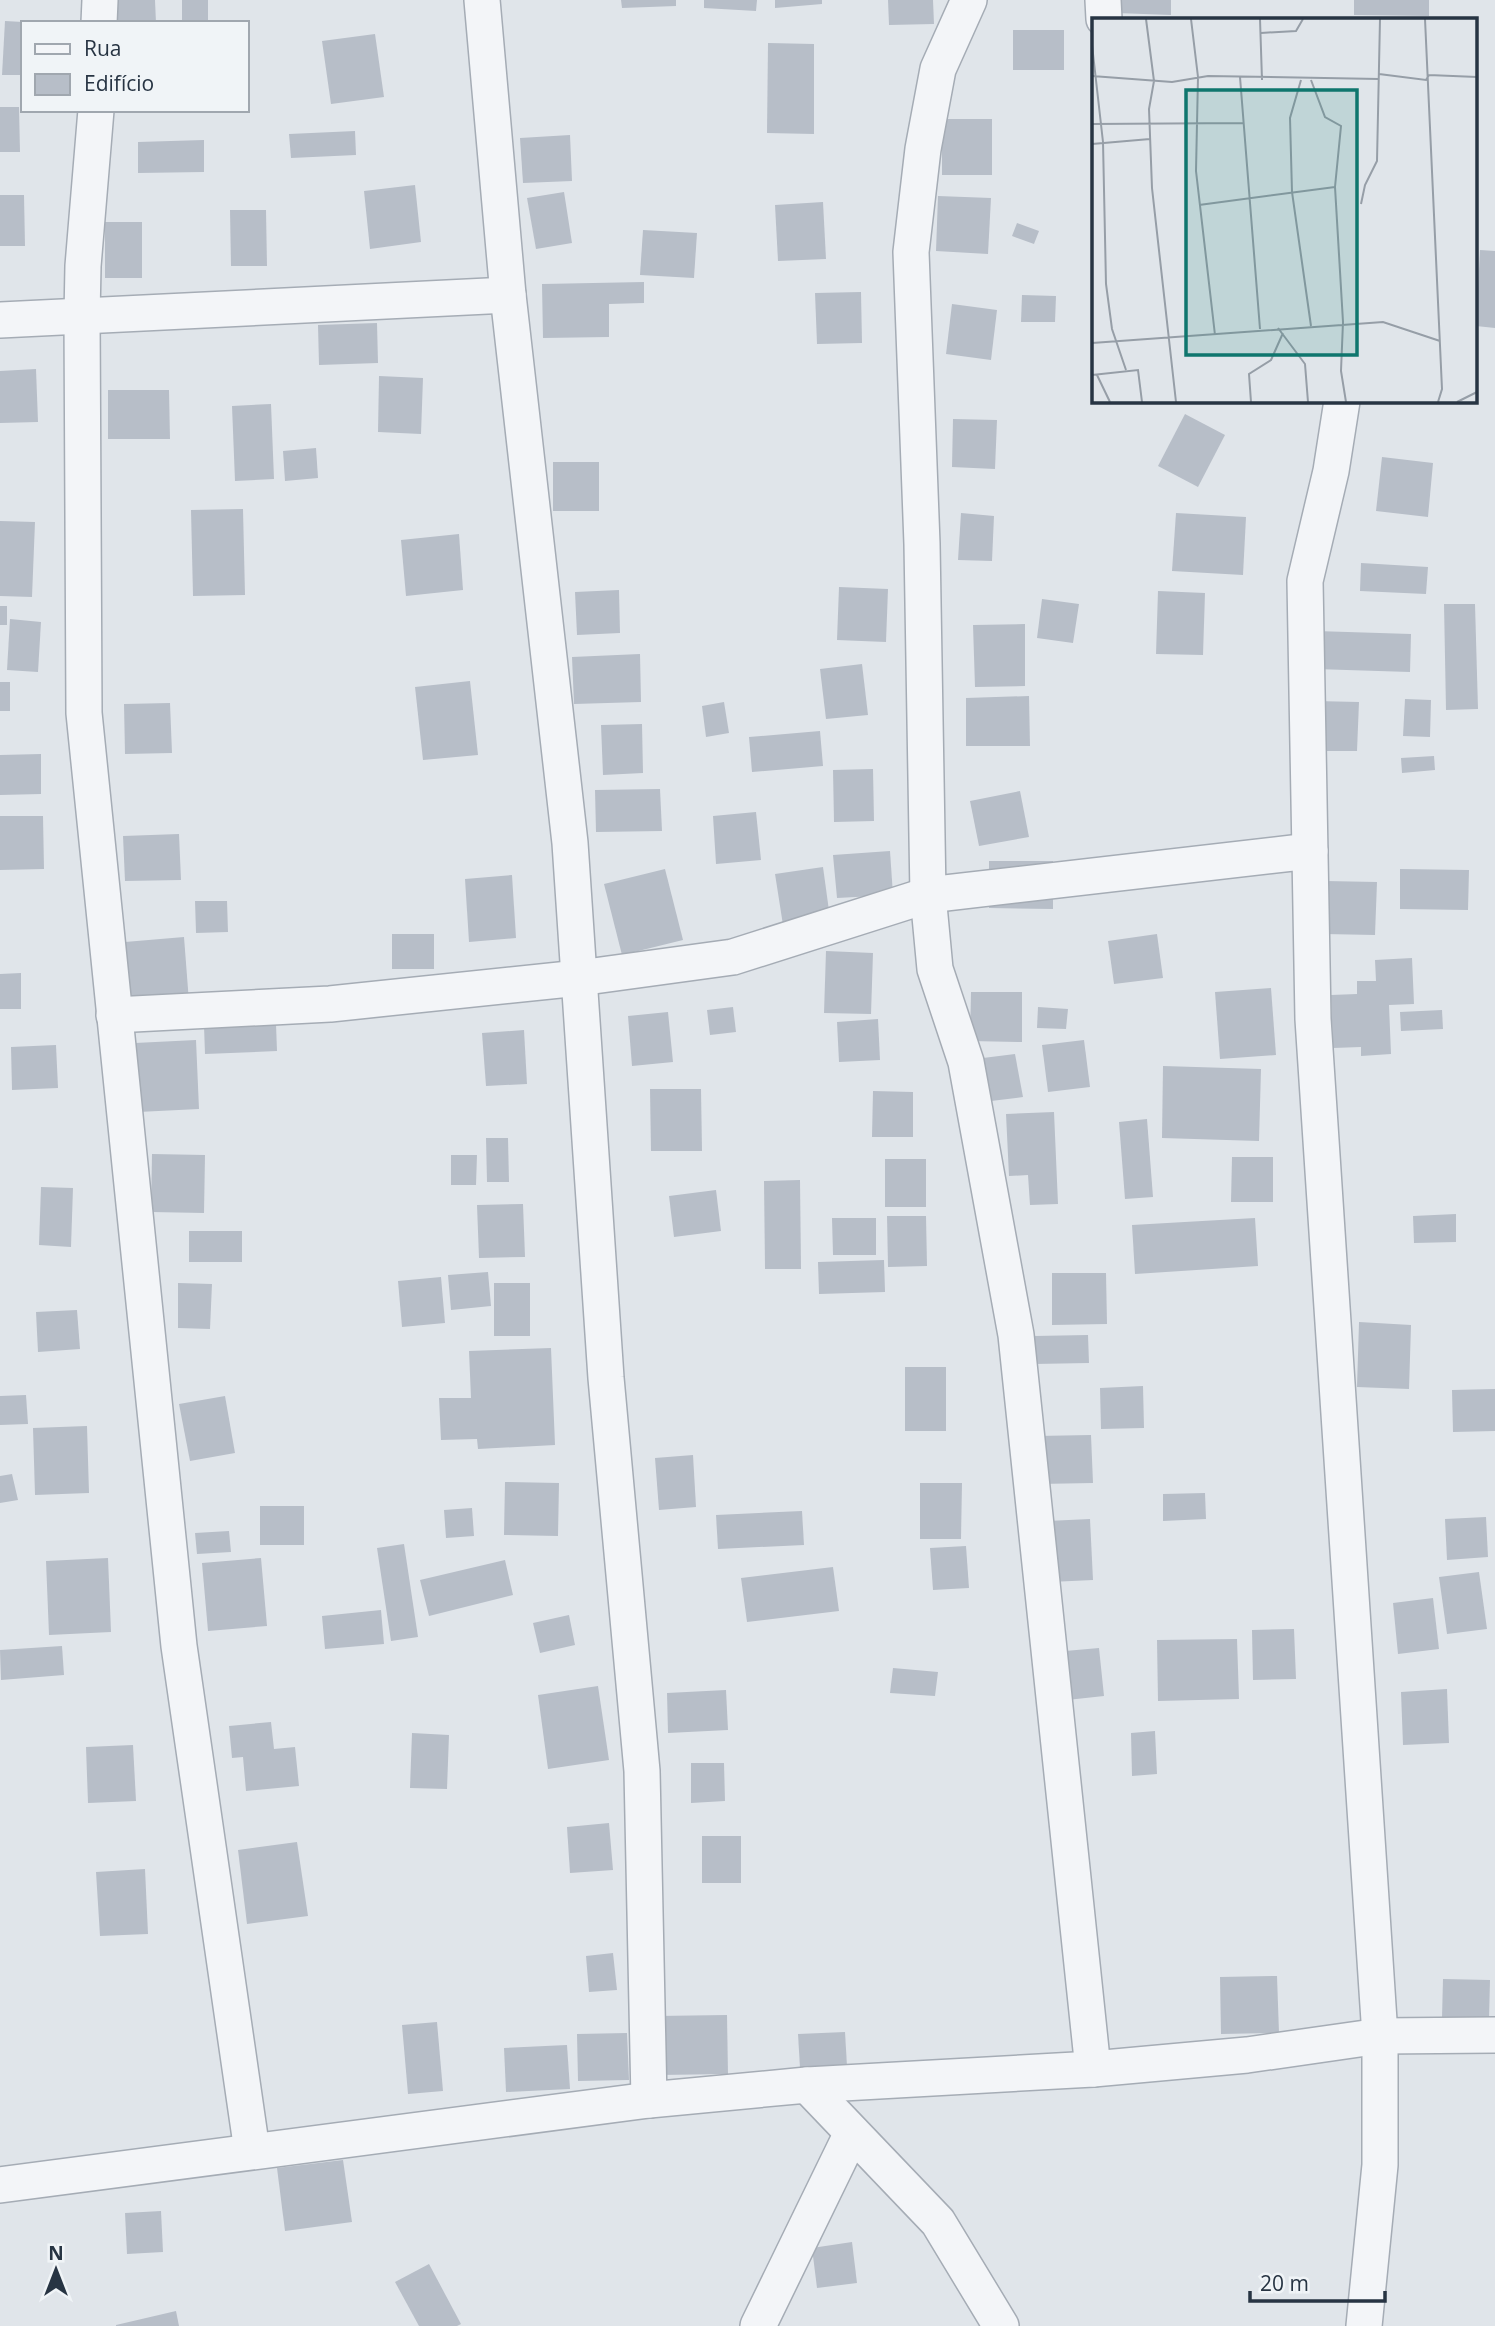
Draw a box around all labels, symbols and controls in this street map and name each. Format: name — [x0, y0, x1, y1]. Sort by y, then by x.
inset map — [1092, 18, 1478, 402]
legend — [21, 21, 248, 112]
text: Rua — [84, 34, 122, 62]
text: Edifício — [84, 69, 154, 97]
north arrow — [21, 2235, 91, 2305]
text: N — [48, 2240, 64, 2266]
scale bar — [1250, 2260, 1385, 2304]
text: 20 m — [1260, 2269, 1309, 2297]

